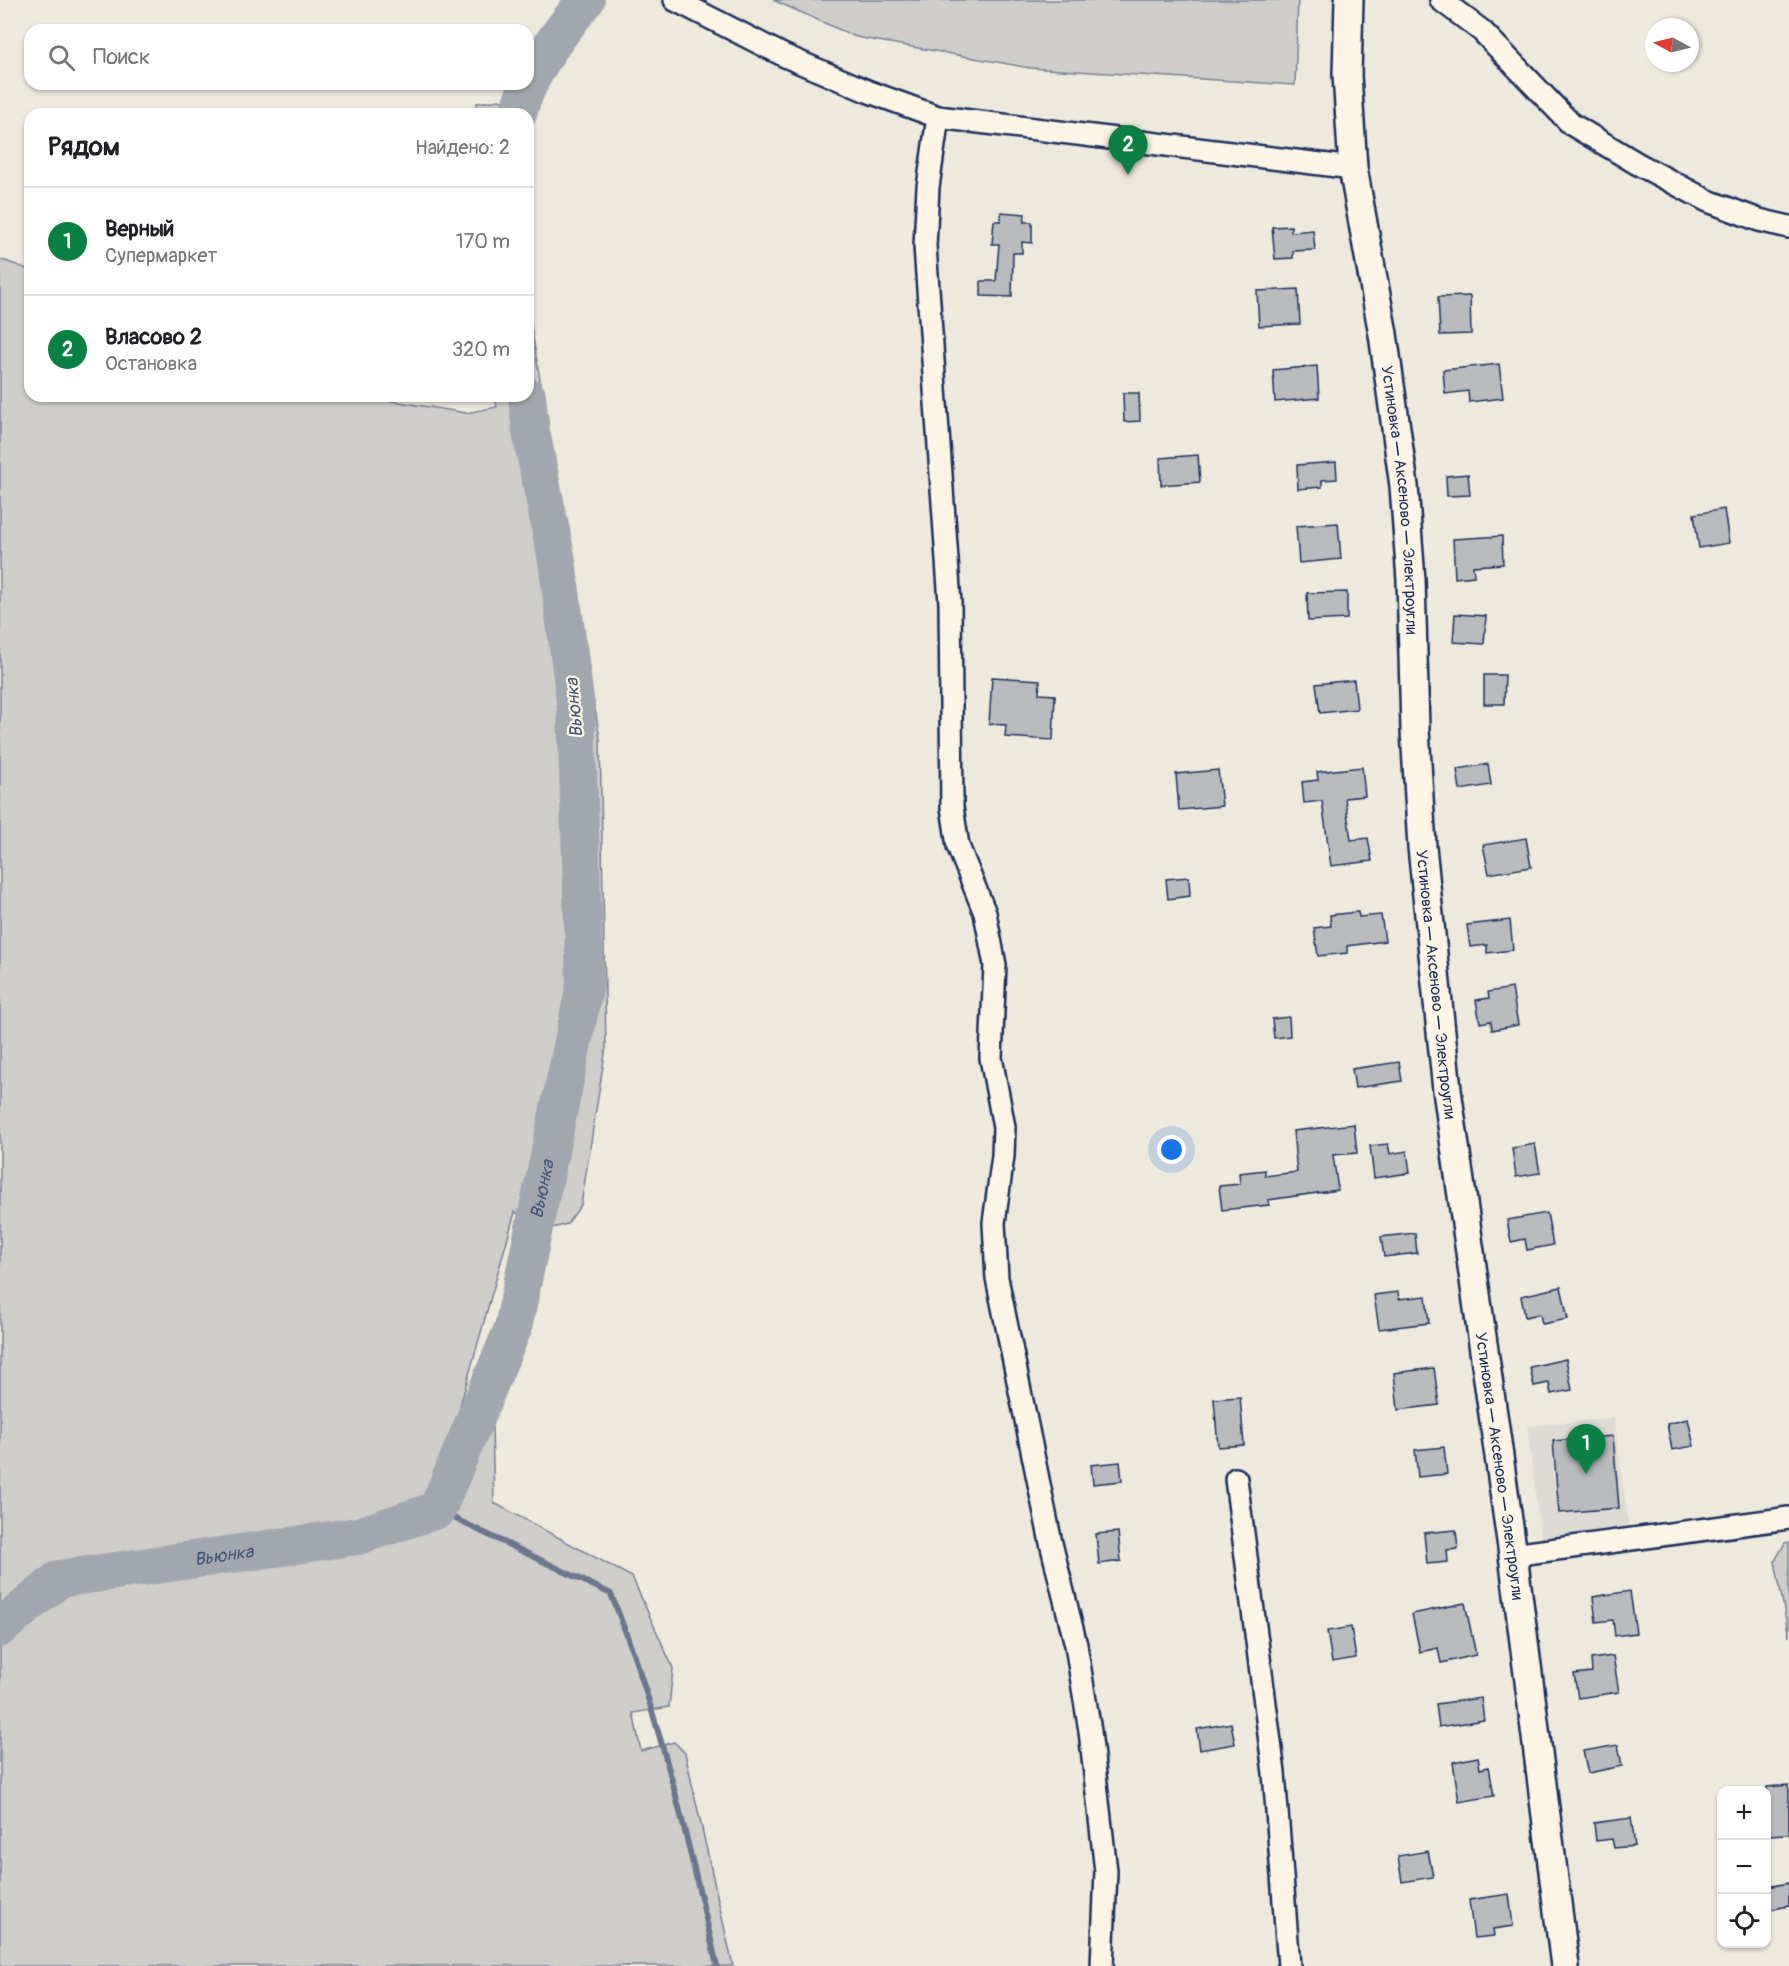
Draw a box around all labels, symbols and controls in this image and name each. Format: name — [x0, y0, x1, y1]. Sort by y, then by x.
north arrow — [1645, 18, 1699, 72]
search box — [24, 24, 534, 90]
icon: search — [45, 41, 78, 74]
text: Поиск — [93, 43, 150, 71]
pin: 2 — [1108, 126, 1148, 175]
text: Рядом — [48, 131, 120, 163]
text: Найдено: 2 — [415, 135, 510, 160]
text: Верный — [105, 215, 174, 243]
text: 1 — [64, 229, 71, 254]
text: 170 m — [456, 229, 510, 254]
text: Супермаркет — [105, 243, 217, 268]
text: Власово 2 — [105, 323, 202, 351]
text: 2 — [62, 337, 73, 362]
text: 320 m — [452, 337, 510, 362]
text: Остановка — [105, 351, 197, 376]
street label: Устиновка — Аксеново — Электроугли — [1376, 364, 1421, 635]
water label: Вьюнка — [560, 676, 589, 738]
street label: Устиновка — Аксеново — Электроугли — [1411, 849, 1460, 1120]
your location — [1157, 1135, 1186, 1164]
water label: Вьюнка — [525, 1156, 560, 1221]
street label: Устиновка — Аксеново — Электроугли — [1471, 1331, 1528, 1601]
pin: 1 — [1566, 1424, 1606, 1474]
water label: Вьюнка — [193, 1540, 256, 1571]
map controls — [1717, 1786, 1771, 1948]
button: + — [1717, 1786, 1771, 1840]
button: − — [1717, 1840, 1771, 1894]
button: locate — [1717, 1894, 1771, 1948]

